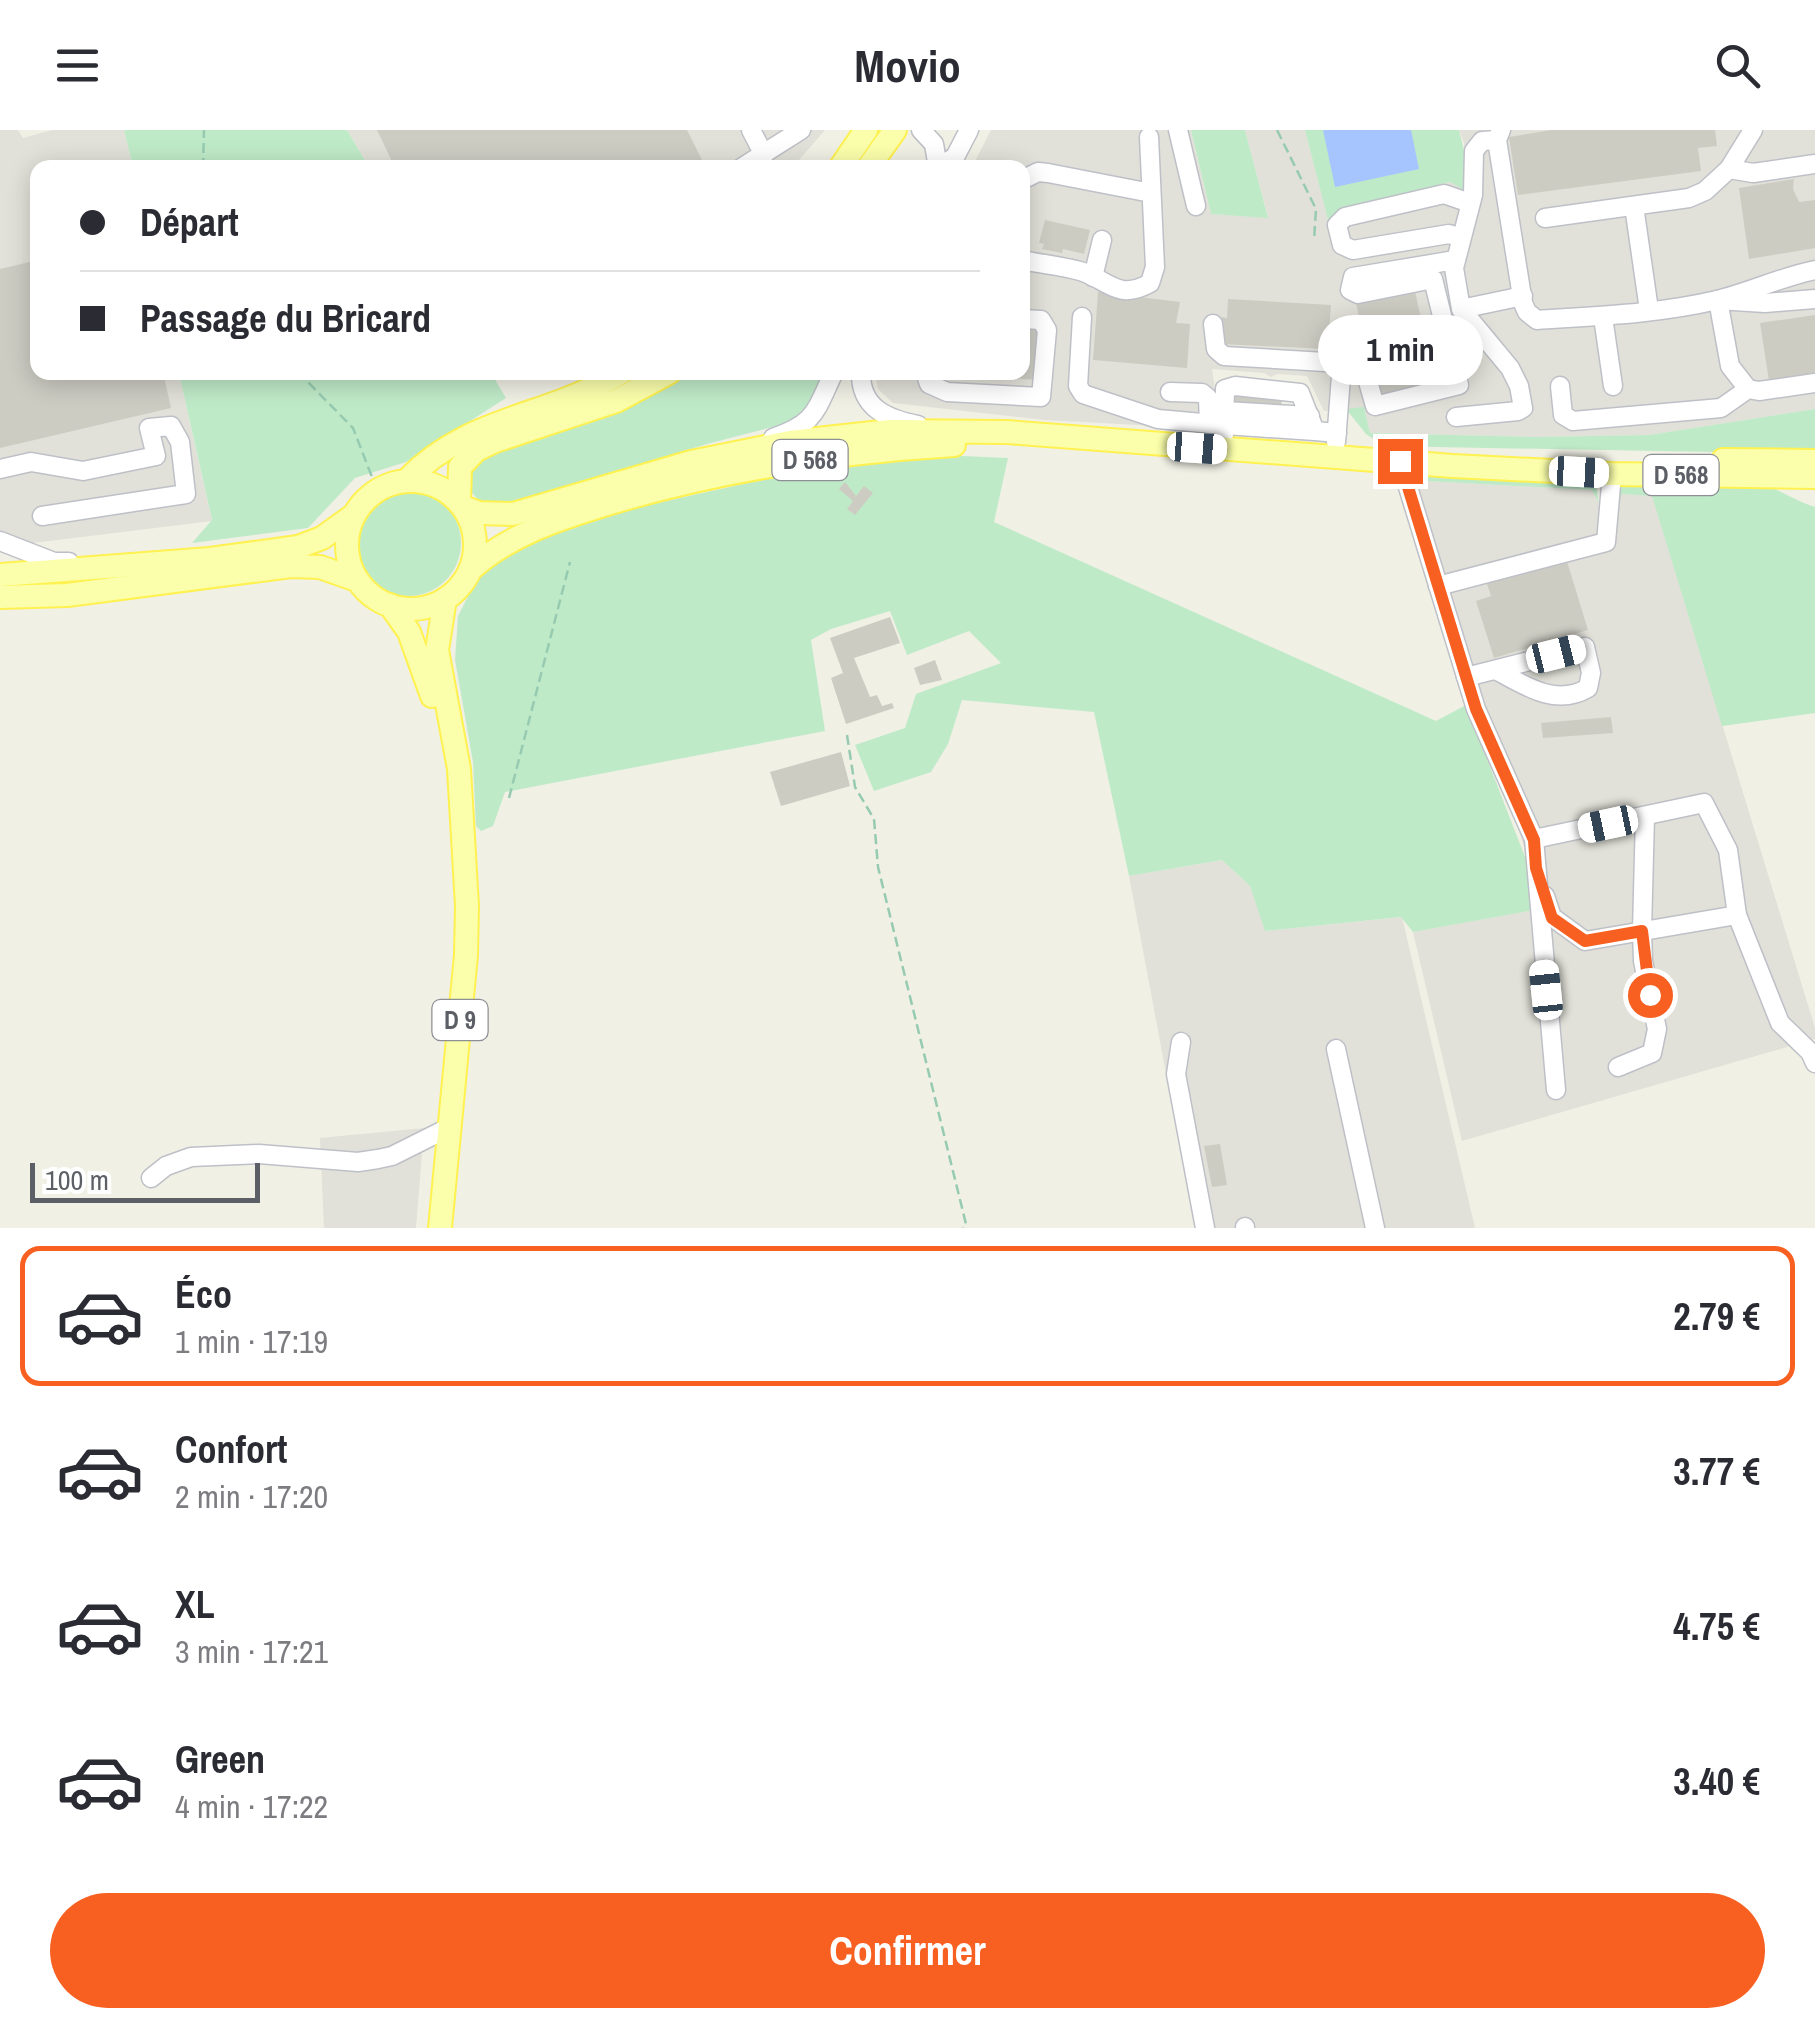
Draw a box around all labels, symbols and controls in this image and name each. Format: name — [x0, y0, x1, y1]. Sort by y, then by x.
text: Movio — [854, 35, 961, 96]
icon: menu — [50, 38, 105, 93]
icon: search — [1710, 38, 1765, 93]
text: Départ — [140, 197, 239, 248]
text: Passage du Bricard — [140, 293, 431, 344]
callout: 1 min — [1318, 316, 1482, 386]
text: 1 min — [1366, 328, 1435, 371]
car — [1166, 431, 1228, 465]
route end — [1378, 439, 1423, 484]
road number: D 568 — [772, 440, 848, 480]
car — [1548, 455, 1610, 489]
road number: D 568 — [1644, 455, 1718, 495]
car — [1523, 632, 1589, 676]
car — [1576, 803, 1640, 845]
car — [1528, 959, 1564, 1021]
route start — [1628, 973, 1673, 1018]
road number: D 9 — [432, 1000, 488, 1040]
scale bar — [30, 1158, 260, 1202]
text: 100 m — [45, 1161, 109, 1199]
text: Éco — [175, 1269, 232, 1320]
icon: car — [55, 1271, 145, 1361]
text: 2.79 € — [1673, 1291, 1760, 1342]
text: 1 min · 17:19 — [175, 1320, 328, 1363]
text: Confort — [175, 1424, 287, 1475]
icon: car — [55, 1426, 145, 1516]
text: 3.77 € — [1673, 1446, 1760, 1497]
text: 2 min · 17:20 — [175, 1475, 328, 1518]
text: XL — [175, 1579, 215, 1630]
icon: car — [55, 1581, 145, 1671]
text: 4.75 € — [1673, 1601, 1760, 1652]
text: 3 min · 17:21 — [175, 1630, 328, 1673]
text: Green — [175, 1734, 265, 1785]
icon: car — [55, 1736, 145, 1826]
text: 3.40 € — [1673, 1756, 1760, 1807]
text: 4 min · 17:22 — [175, 1785, 328, 1828]
button: Confirmer — [50, 1893, 1765, 2008]

